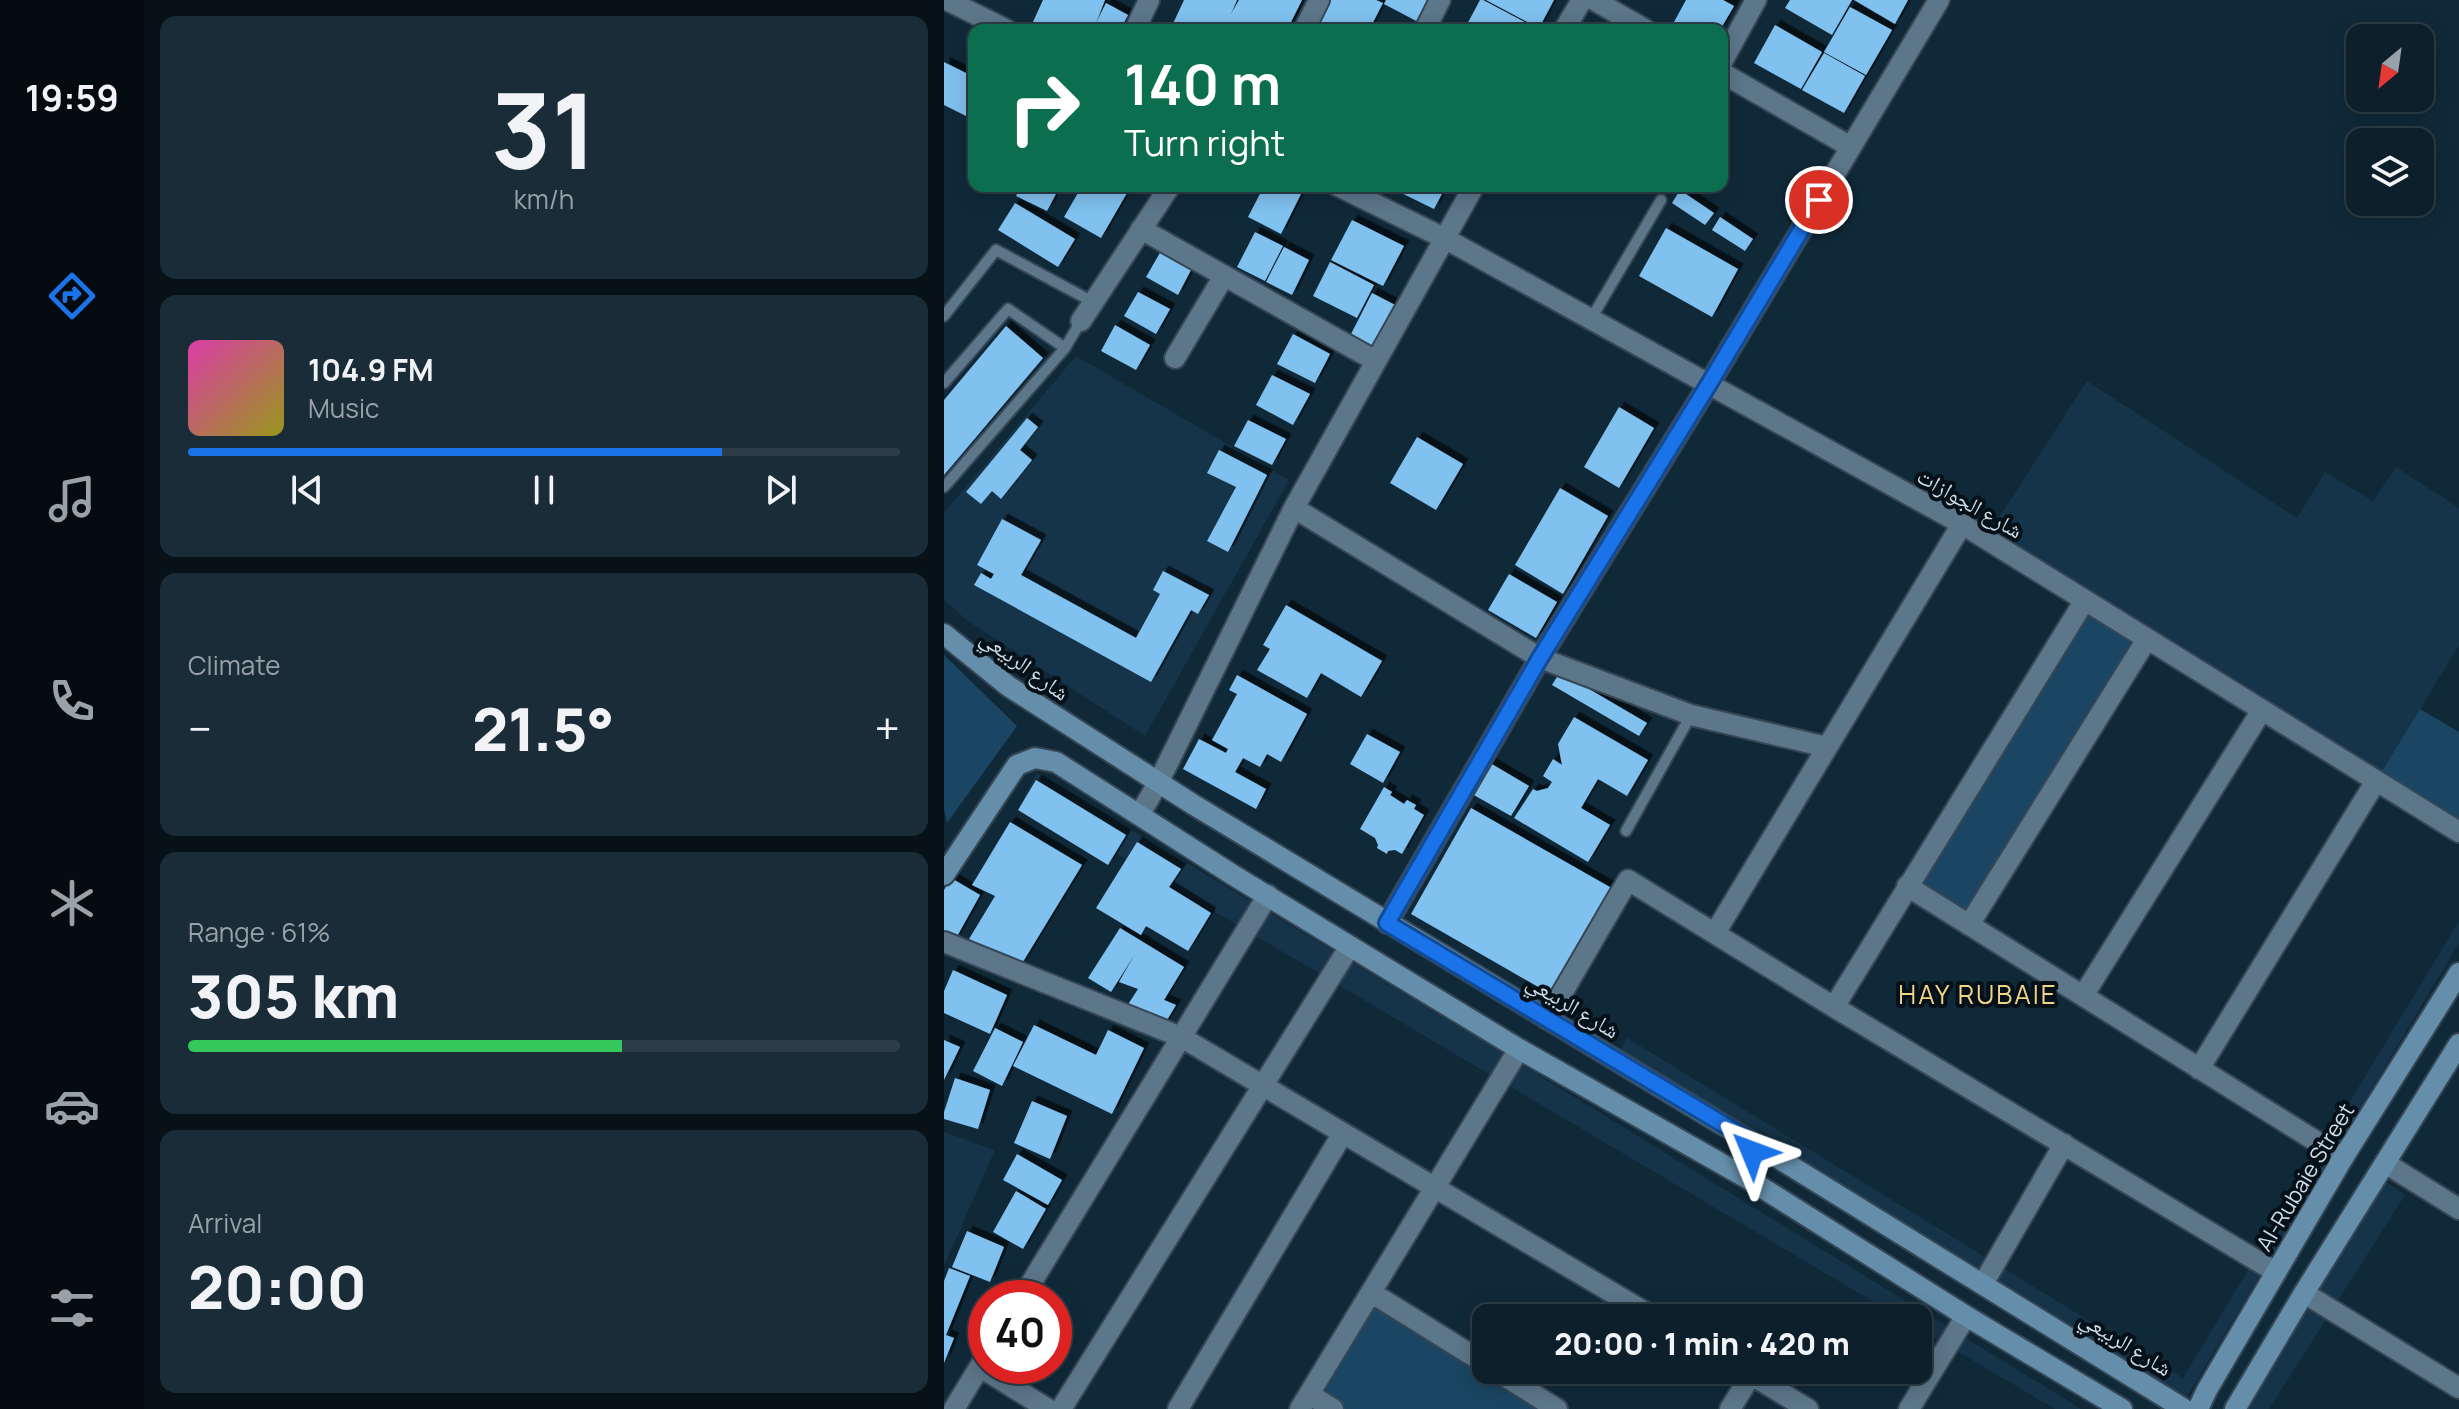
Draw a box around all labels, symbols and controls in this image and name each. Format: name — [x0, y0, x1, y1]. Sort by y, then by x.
north arrow — [2346, 24, 2434, 112]
map controls — [2346, 24, 2434, 216]
text: 140 m — [1124, 45, 1281, 122]
icon: right — [992, 56, 1096, 160]
text: 31 — [491, 58, 597, 200]
text: 19:59 — [25, 73, 119, 122]
text: Turn right — [1124, 118, 1285, 167]
button: layers — [2346, 128, 2434, 216]
pin — [1785, 166, 1853, 234]
icon: arrive — [1797, 178, 1841, 222]
text: km/h — [514, 181, 574, 217]
icon: directions — [44, 268, 100, 324]
text: 104.9 FM — [308, 349, 434, 390]
text: Music — [308, 390, 379, 426]
street label: شارع الجوازات — [1912, 461, 2028, 545]
icon: previous — [285, 468, 329, 512]
icon: pause — [522, 468, 566, 512]
icon: next — [759, 468, 803, 512]
icon: music — [44, 471, 100, 527]
street label: شارع الربيعي — [973, 623, 1076, 710]
text: Climate — [188, 647, 280, 683]
icon: phone — [44, 673, 100, 729]
text: 21.5° — [472, 687, 615, 769]
text: − — [188, 698, 212, 758]
text: + — [875, 698, 900, 758]
icon: climate — [44, 875, 100, 931]
text: Range · 61% — [188, 914, 330, 950]
text: 305 km — [188, 954, 399, 1036]
street label: شارع الربيعي — [1520, 967, 1625, 1048]
district label: HAY RUBAIE — [1898, 976, 2058, 1012]
icon: car — [44, 1078, 100, 1134]
street label: Al-Rubaie Street — [2249, 1097, 2361, 1257]
position arrow — [1710, 1110, 1794, 1194]
text: Arrival — [188, 1205, 262, 1241]
text: 20:00 — [188, 1245, 367, 1327]
icon: filters — [44, 1280, 100, 1336]
speed limit sign: 40 — [968, 1280, 1072, 1384]
street label: شارع الربيعي — [2073, 1303, 2178, 1385]
text: 20:00 · 1 min · 420 m — [1554, 1323, 1850, 1364]

